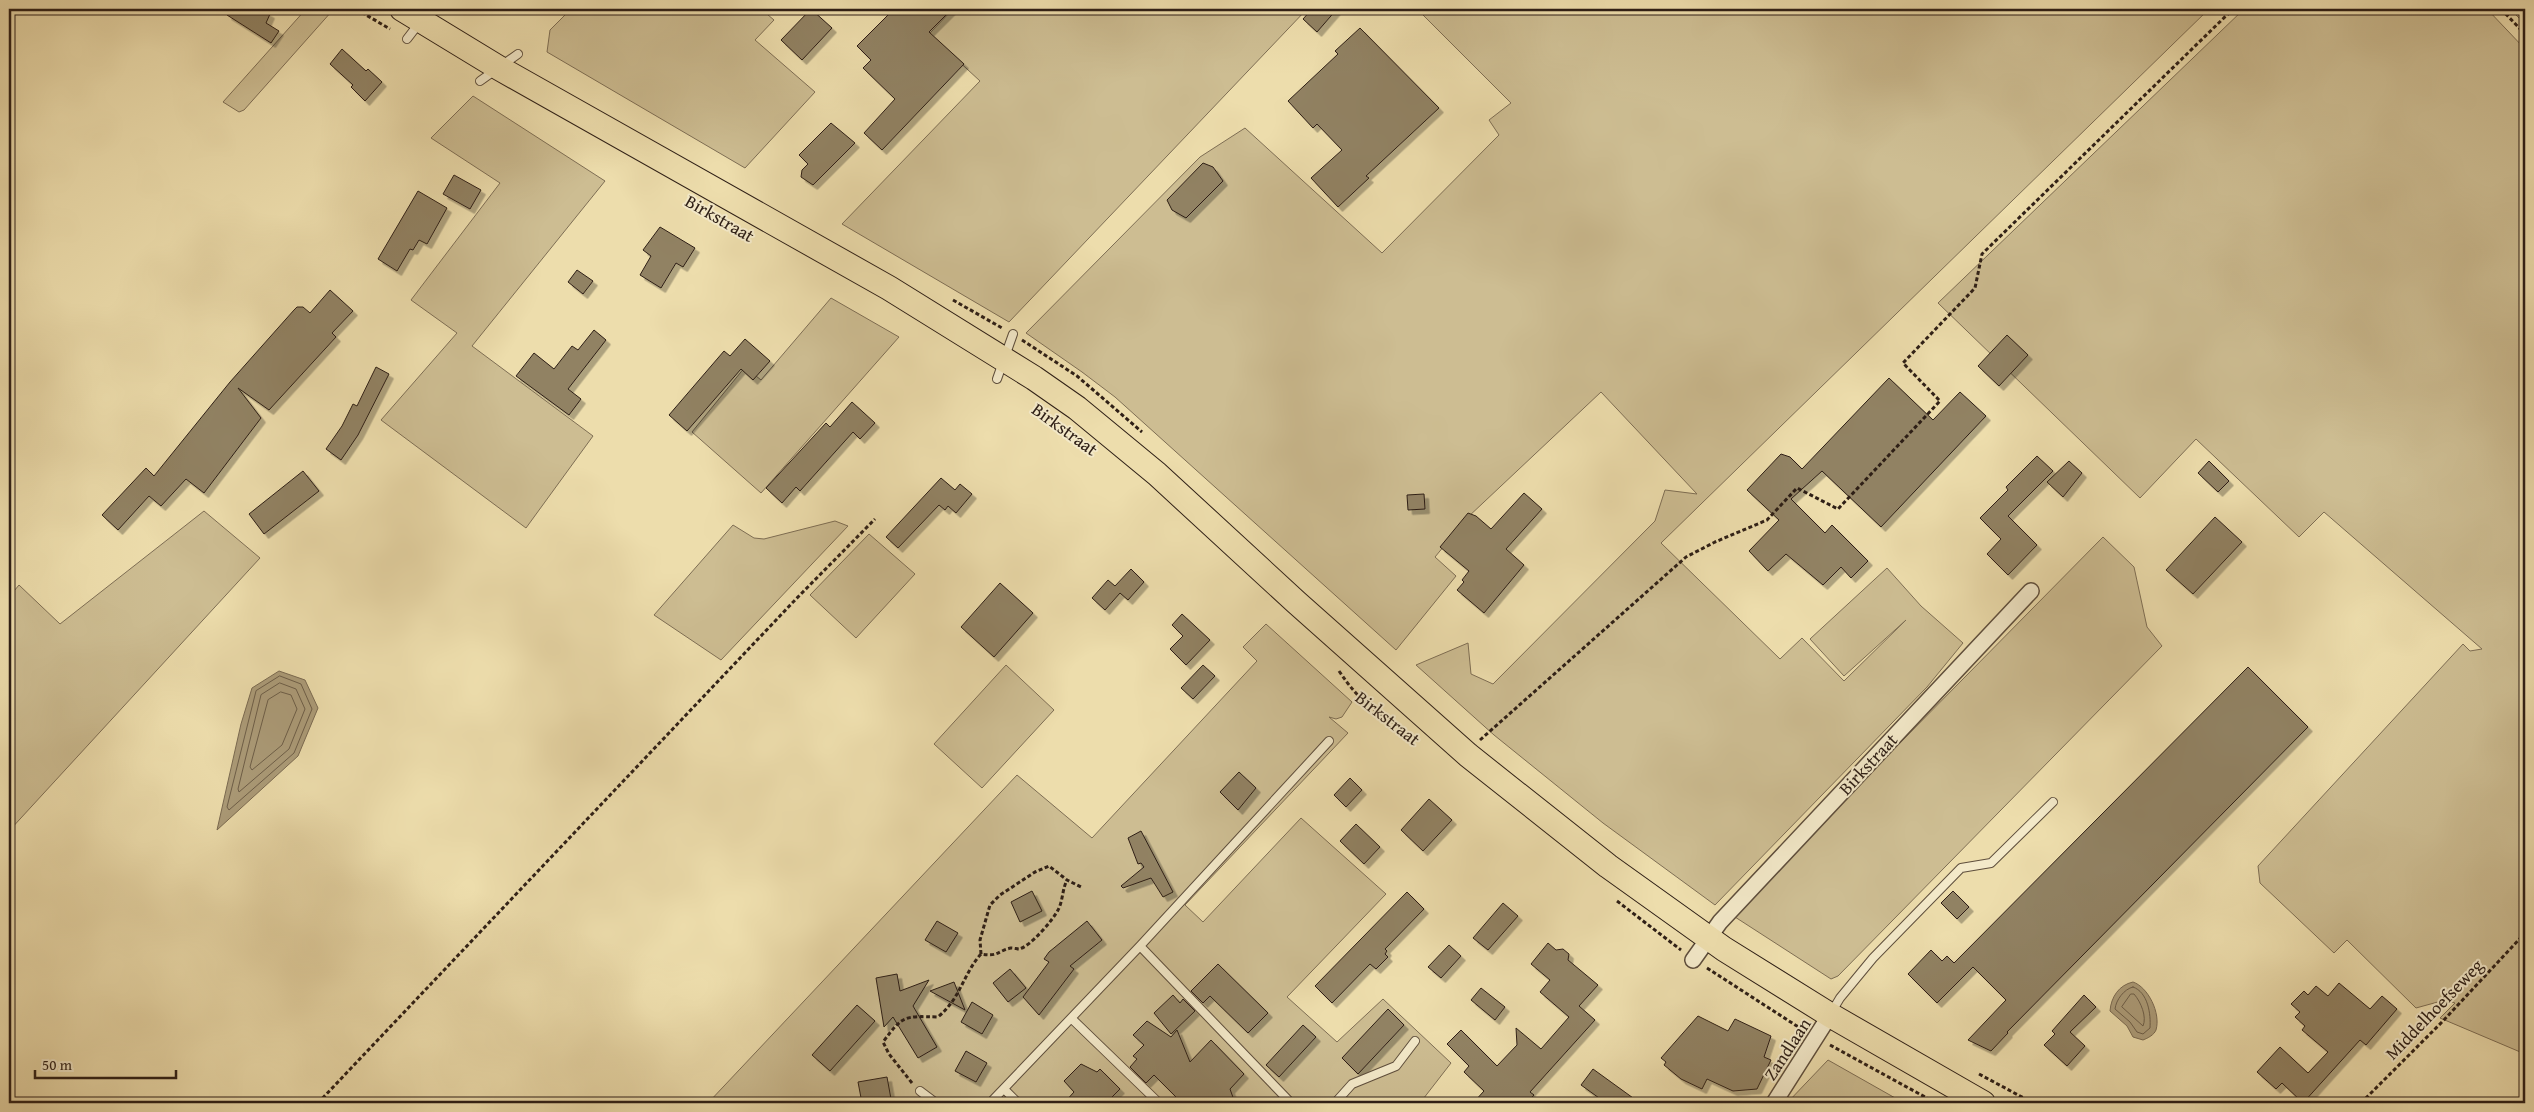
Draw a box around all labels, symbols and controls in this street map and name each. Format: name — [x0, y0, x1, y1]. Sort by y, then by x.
street label: Birkstraat — [680, 187, 760, 249]
street label: Birkstraat — [1026, 396, 1104, 463]
street label: Birkstraat — [1350, 684, 1427, 752]
street label: Birkstraat — [1832, 727, 1904, 801]
street label: Middelhoefseweg — [2379, 952, 2489, 1066]
street label: Zandlaan — [1757, 1012, 1817, 1086]
scale bar — [35, 1047, 176, 1079]
text: 50 m — [42, 1054, 73, 1075]

